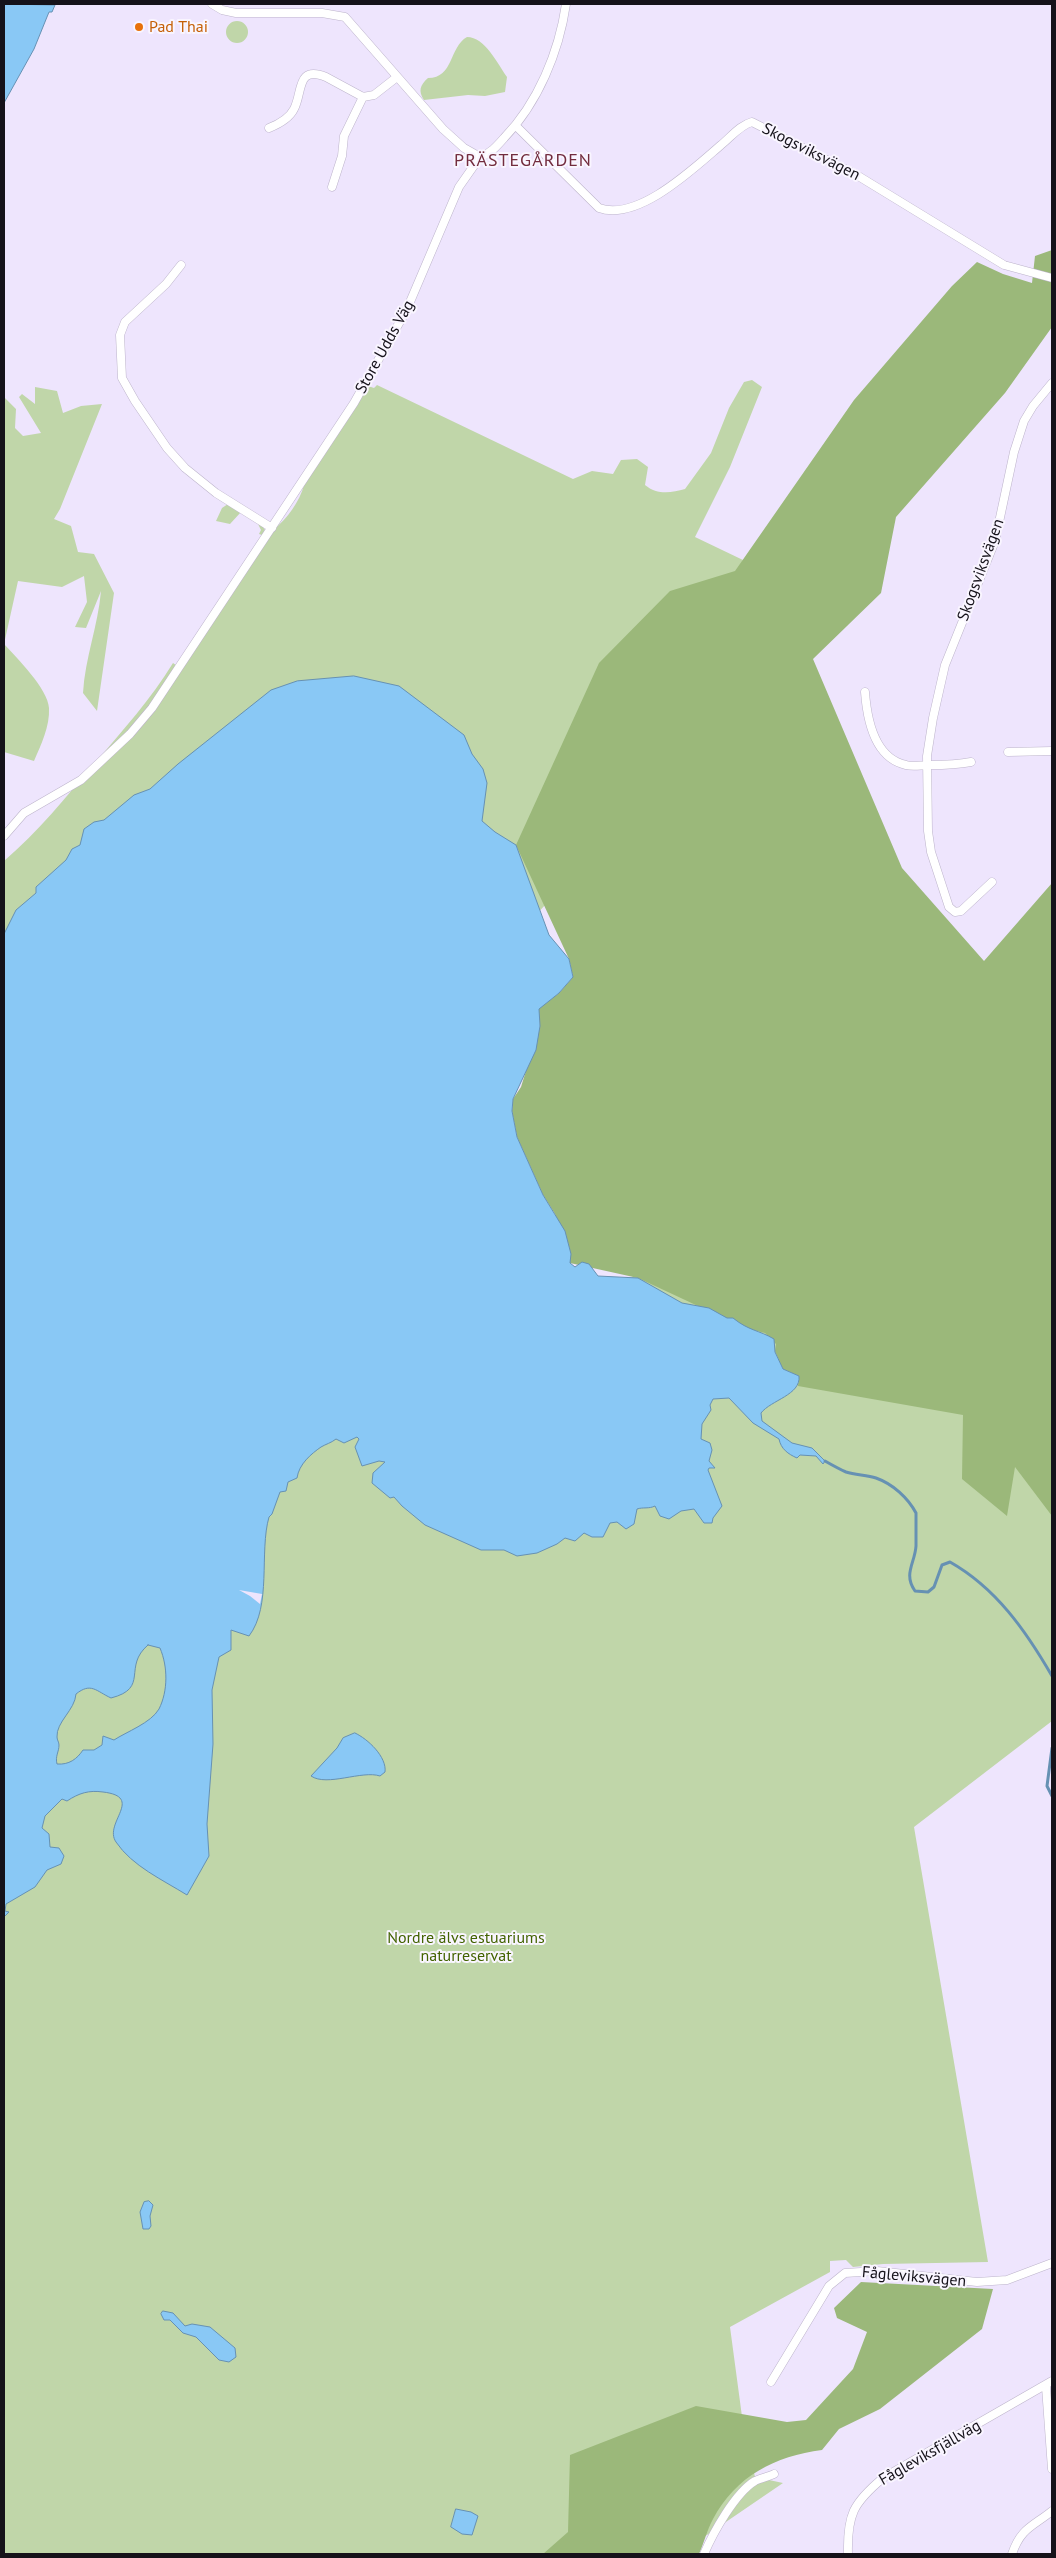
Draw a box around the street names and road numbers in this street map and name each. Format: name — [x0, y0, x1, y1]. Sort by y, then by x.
street label: Skogsviksvägen — [759, 119, 863, 185]
street label: Store Udds Väg — [351, 297, 419, 397]
street label: Skogsviksvägen — [954, 516, 1008, 624]
street label: Fågleviksvägen — [861, 2263, 967, 2291]
street label: Fågleviksfjällväg — [876, 2416, 984, 2490]

